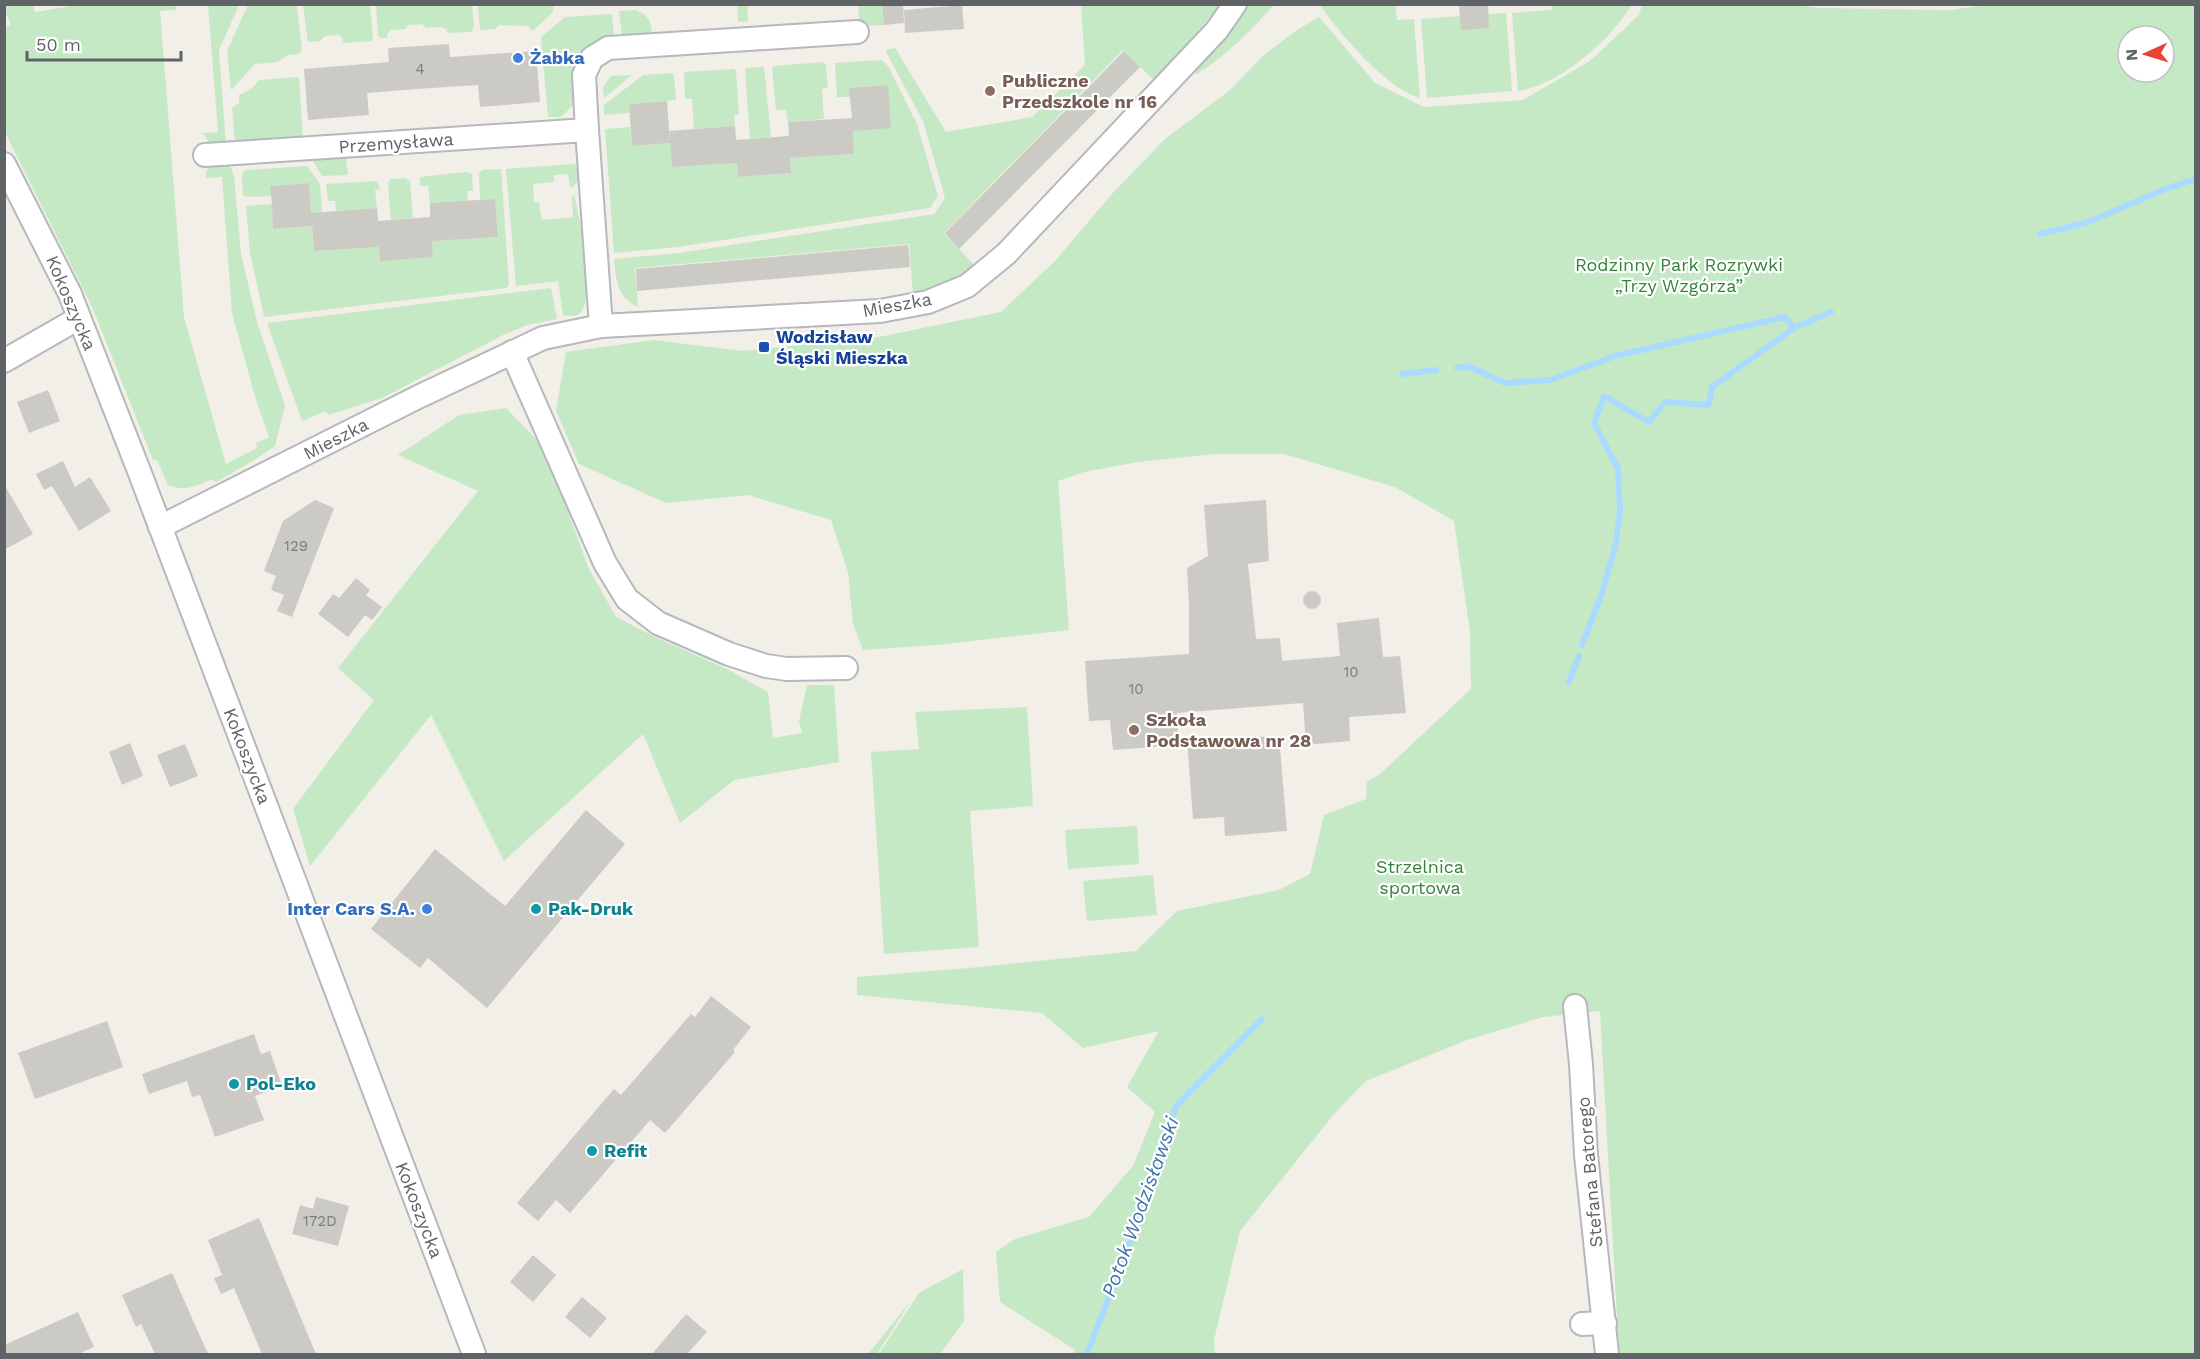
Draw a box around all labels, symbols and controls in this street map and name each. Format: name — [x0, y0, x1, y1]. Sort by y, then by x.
scale bar — [27, 24, 182, 62]
north arrow — [2116, 24, 2176, 84]
text: 50 m — [36, 34, 81, 55]
place label: Żabka — [530, 47, 585, 68]
text: N — [2122, 48, 2141, 62]
marker: Żabka — [511, 51, 525, 65]
house number: 4 — [415, 60, 425, 78]
place label: Publiczne Przedszkole nr 16 — [1002, 70, 1157, 112]
marker: Publiczne Przedszkole nr 16 — [983, 84, 997, 98]
street label: Przemysława — [338, 128, 454, 157]
street label: Kokoszycka — [42, 252, 101, 353]
park label: Rodzinny Park Rozrywki „Trzy Wzgórza” — [1575, 254, 1783, 296]
street label: Mieszka — [861, 288, 933, 321]
place label: Wodzisław Śląski Mieszka — [776, 326, 908, 368]
marker: Wodzisław Śląski Mieszka — [757, 340, 771, 354]
street label: Mieszka — [300, 413, 372, 464]
house number: 129 — [284, 537, 308, 555]
house number: 10 — [1343, 663, 1359, 681]
house number: 10 — [1128, 680, 1144, 698]
street label: Kokoszycka — [220, 705, 275, 807]
place label: Szkoła Podstawowa nr 28 — [1146, 709, 1311, 751]
marker: Szkoła Podstawowa nr 28 — [1127, 723, 1141, 737]
park label: Strzelnica sportowa — [1376, 856, 1464, 898]
place label: Inter Cars S.A. — [287, 898, 415, 919]
place label: Pak-Druk — [548, 898, 634, 919]
marker: Inter Cars S.A. — [420, 902, 434, 916]
marker: Pak-Druk — [529, 902, 543, 916]
place label: Pol-Eko — [246, 1073, 316, 1094]
marker: Pol-Eko — [227, 1077, 241, 1091]
street label: Stefana Batorego — [1572, 1096, 1607, 1248]
water label: Potok Wodzisławski — [1096, 1113, 1184, 1300]
place label: Refit — [604, 1140, 647, 1161]
marker: Refit — [585, 1144, 599, 1158]
street label: Kokoszycka — [392, 1159, 447, 1261]
house number: 172D — [303, 1212, 337, 1230]

